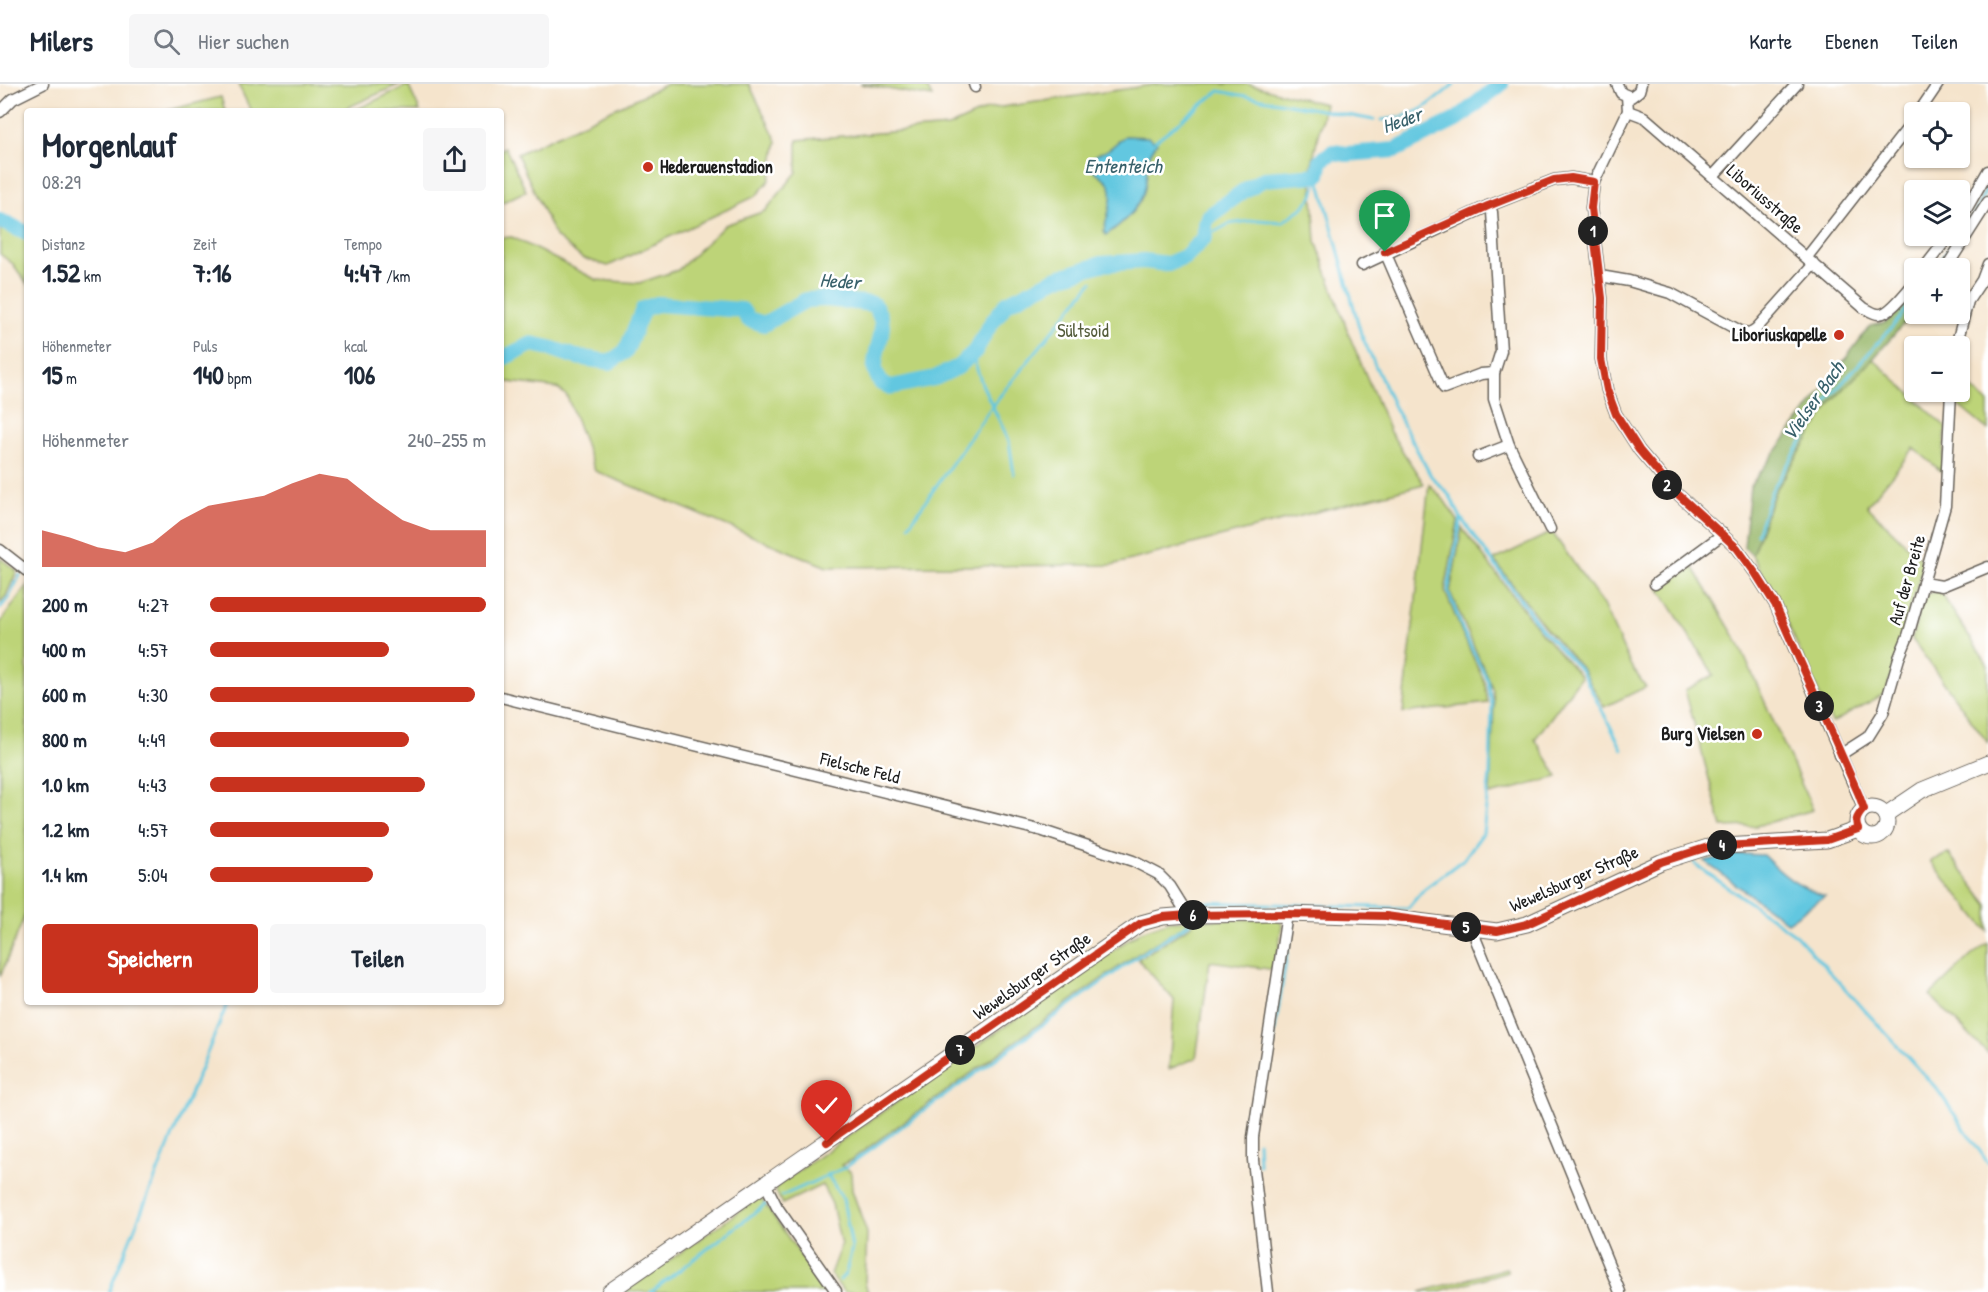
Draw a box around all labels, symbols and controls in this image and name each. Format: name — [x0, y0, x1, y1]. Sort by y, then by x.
search box — [129, 14, 549, 68]
text: Milers — [30, 22, 93, 60]
icon: search — [150, 25, 183, 58]
text: Hier suchen — [198, 26, 289, 56]
text: Karte — [1749, 27, 1792, 56]
text: Ebenen — [1825, 27, 1879, 56]
text: Teilen — [1912, 27, 1958, 56]
water label: Heder — [1378, 99, 1428, 139]
map controls — [1904, 102, 1970, 402]
button: locate — [1904, 102, 1970, 168]
text: Morgenlauf — [42, 123, 177, 167]
button: share — [423, 128, 486, 191]
water label: Ententeich — [1084, 152, 1163, 179]
place label: Hederauenstadion — [660, 154, 773, 179]
street label: Liboriusstraße — [1722, 158, 1809, 239]
marker: Hederauenstadion — [641, 160, 655, 174]
text: 08:29 — [42, 168, 81, 195]
button: layers — [1904, 180, 1970, 246]
pin — [1359, 190, 1410, 252]
icon: arrive — [1368, 199, 1401, 232]
pin: 1 — [1578, 216, 1608, 246]
text: 1 — [1590, 220, 1596, 242]
text: Distanz — [42, 233, 85, 255]
text: Zeit — [193, 233, 217, 255]
text: Tempo — [344, 233, 382, 255]
text: 1.52 — [42, 255, 80, 290]
text: 7:16 — [193, 255, 232, 290]
text: 4:47 — [344, 255, 382, 290]
button: + — [1904, 258, 1970, 324]
text: km — [80, 265, 101, 287]
text: /km — [382, 265, 410, 287]
water label: Heder — [819, 266, 864, 296]
park label: Sültsoid — [1057, 318, 1109, 343]
place label: Liboriuskapelle — [1732, 322, 1828, 348]
marker: Liboriuskapelle — [1832, 328, 1846, 342]
text: Höhenmeter — [42, 335, 112, 357]
text: Puls — [193, 335, 218, 357]
text: kcal — [344, 335, 367, 357]
button: − — [1904, 336, 1970, 402]
water label: Vielser Bach — [1775, 354, 1851, 446]
text: 15 — [42, 357, 62, 392]
text: 140 — [193, 357, 224, 392]
text: 106 — [344, 357, 375, 392]
text: m — [62, 367, 77, 389]
text: bpm — [224, 367, 252, 389]
text: Höhenmeter — [42, 426, 129, 453]
text: 240–255 m — [407, 426, 486, 453]
pin: 2 — [1652, 470, 1682, 500]
text: 2 — [1663, 474, 1671, 496]
street label: Auf der Breite — [1882, 532, 1931, 628]
text: 200 m — [42, 591, 87, 618]
text: 4:27 — [138, 591, 169, 618]
text: 400 m — [42, 636, 86, 663]
text: 4:57 — [138, 636, 169, 663]
text: 600 m — [42, 681, 86, 708]
text: 4:30 — [138, 681, 168, 708]
pin: 3 — [1804, 691, 1834, 721]
text: 3 — [1815, 695, 1823, 717]
place label: Burg Vielsen — [1661, 721, 1745, 747]
text: 800 m — [42, 726, 87, 753]
text: 4:49 — [138, 726, 165, 753]
marker: Burg Vielsen — [1750, 727, 1764, 741]
street label: Fielsche Feld — [817, 745, 903, 789]
text: 1.0 km — [42, 771, 89, 798]
text: 4:43 — [138, 771, 167, 798]
text: 1.2 km — [42, 816, 89, 843]
text: 4:57 — [138, 816, 169, 843]
pin: 4 — [1707, 830, 1737, 860]
text: 4 — [1719, 834, 1725, 856]
street label: Wewelsburger Straße — [1505, 839, 1642, 918]
text: 1.4 km — [42, 861, 88, 888]
text: 5:04 — [138, 861, 168, 888]
pin: 6 — [1178, 900, 1208, 930]
text: 6 — [1190, 904, 1196, 926]
pin: 5 — [1451, 912, 1481, 942]
text: 5 — [1463, 916, 1469, 938]
button: Speichern — [42, 924, 258, 993]
button: Teilen — [270, 924, 486, 993]
street label: Wewelsburger Straße — [968, 926, 1096, 1026]
pin: 7 — [945, 1035, 975, 1065]
text: 7 — [956, 1039, 964, 1061]
pin — [801, 1080, 852, 1142]
icon: check — [810, 1089, 843, 1122]

